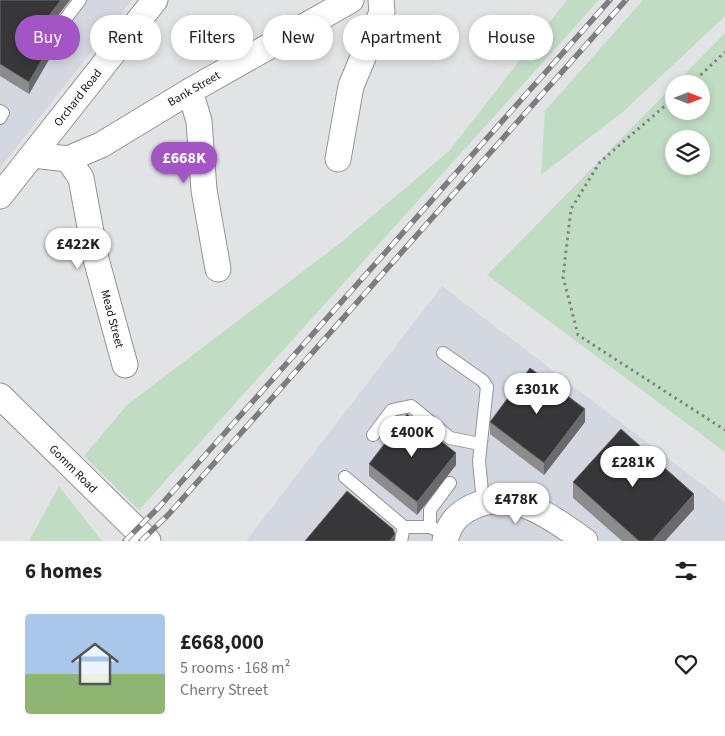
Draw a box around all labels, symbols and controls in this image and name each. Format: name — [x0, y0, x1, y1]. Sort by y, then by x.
chip: Buy — [15, 15, 80, 60]
chip: Rent — [90, 15, 161, 60]
chip: Filters — [171, 15, 253, 60]
chip: New — [263, 15, 333, 60]
chip: Apartment — [343, 15, 459, 60]
chip: House — [469, 15, 553, 60]
street label: Orchard Road — [50, 66, 106, 130]
street label: Bank Street — [165, 67, 223, 111]
north arrow — [665, 75, 710, 120]
map controls — [665, 75, 710, 175]
button: layers — [665, 130, 710, 175]
pin: £668K — [149, 142, 219, 184]
text: £668K — [162, 147, 206, 169]
pin: £422K — [43, 228, 113, 270]
text: £422K — [56, 233, 100, 255]
street label: Mead Street — [96, 288, 128, 350]
pin: £301K — [502, 372, 572, 415]
text: £301K — [515, 378, 559, 400]
pin: £400K — [377, 416, 447, 458]
text: £400K — [390, 421, 434, 443]
street label: Gomm Road — [45, 441, 101, 497]
pin: £281K — [598, 446, 668, 488]
text: £281K — [611, 451, 655, 473]
pin: £478K — [481, 482, 551, 525]
text: £478K — [494, 488, 538, 510]
text: 6 homes — [25, 556, 102, 586]
icon: filters — [672, 557, 700, 585]
text: £668,000 — [180, 627, 264, 657]
icon: home — [65, 634, 125, 694]
icon: heart — [672, 650, 700, 678]
text: 5 rooms · 168 m² — [180, 657, 290, 679]
text: Cherry Street — [180, 679, 268, 701]

